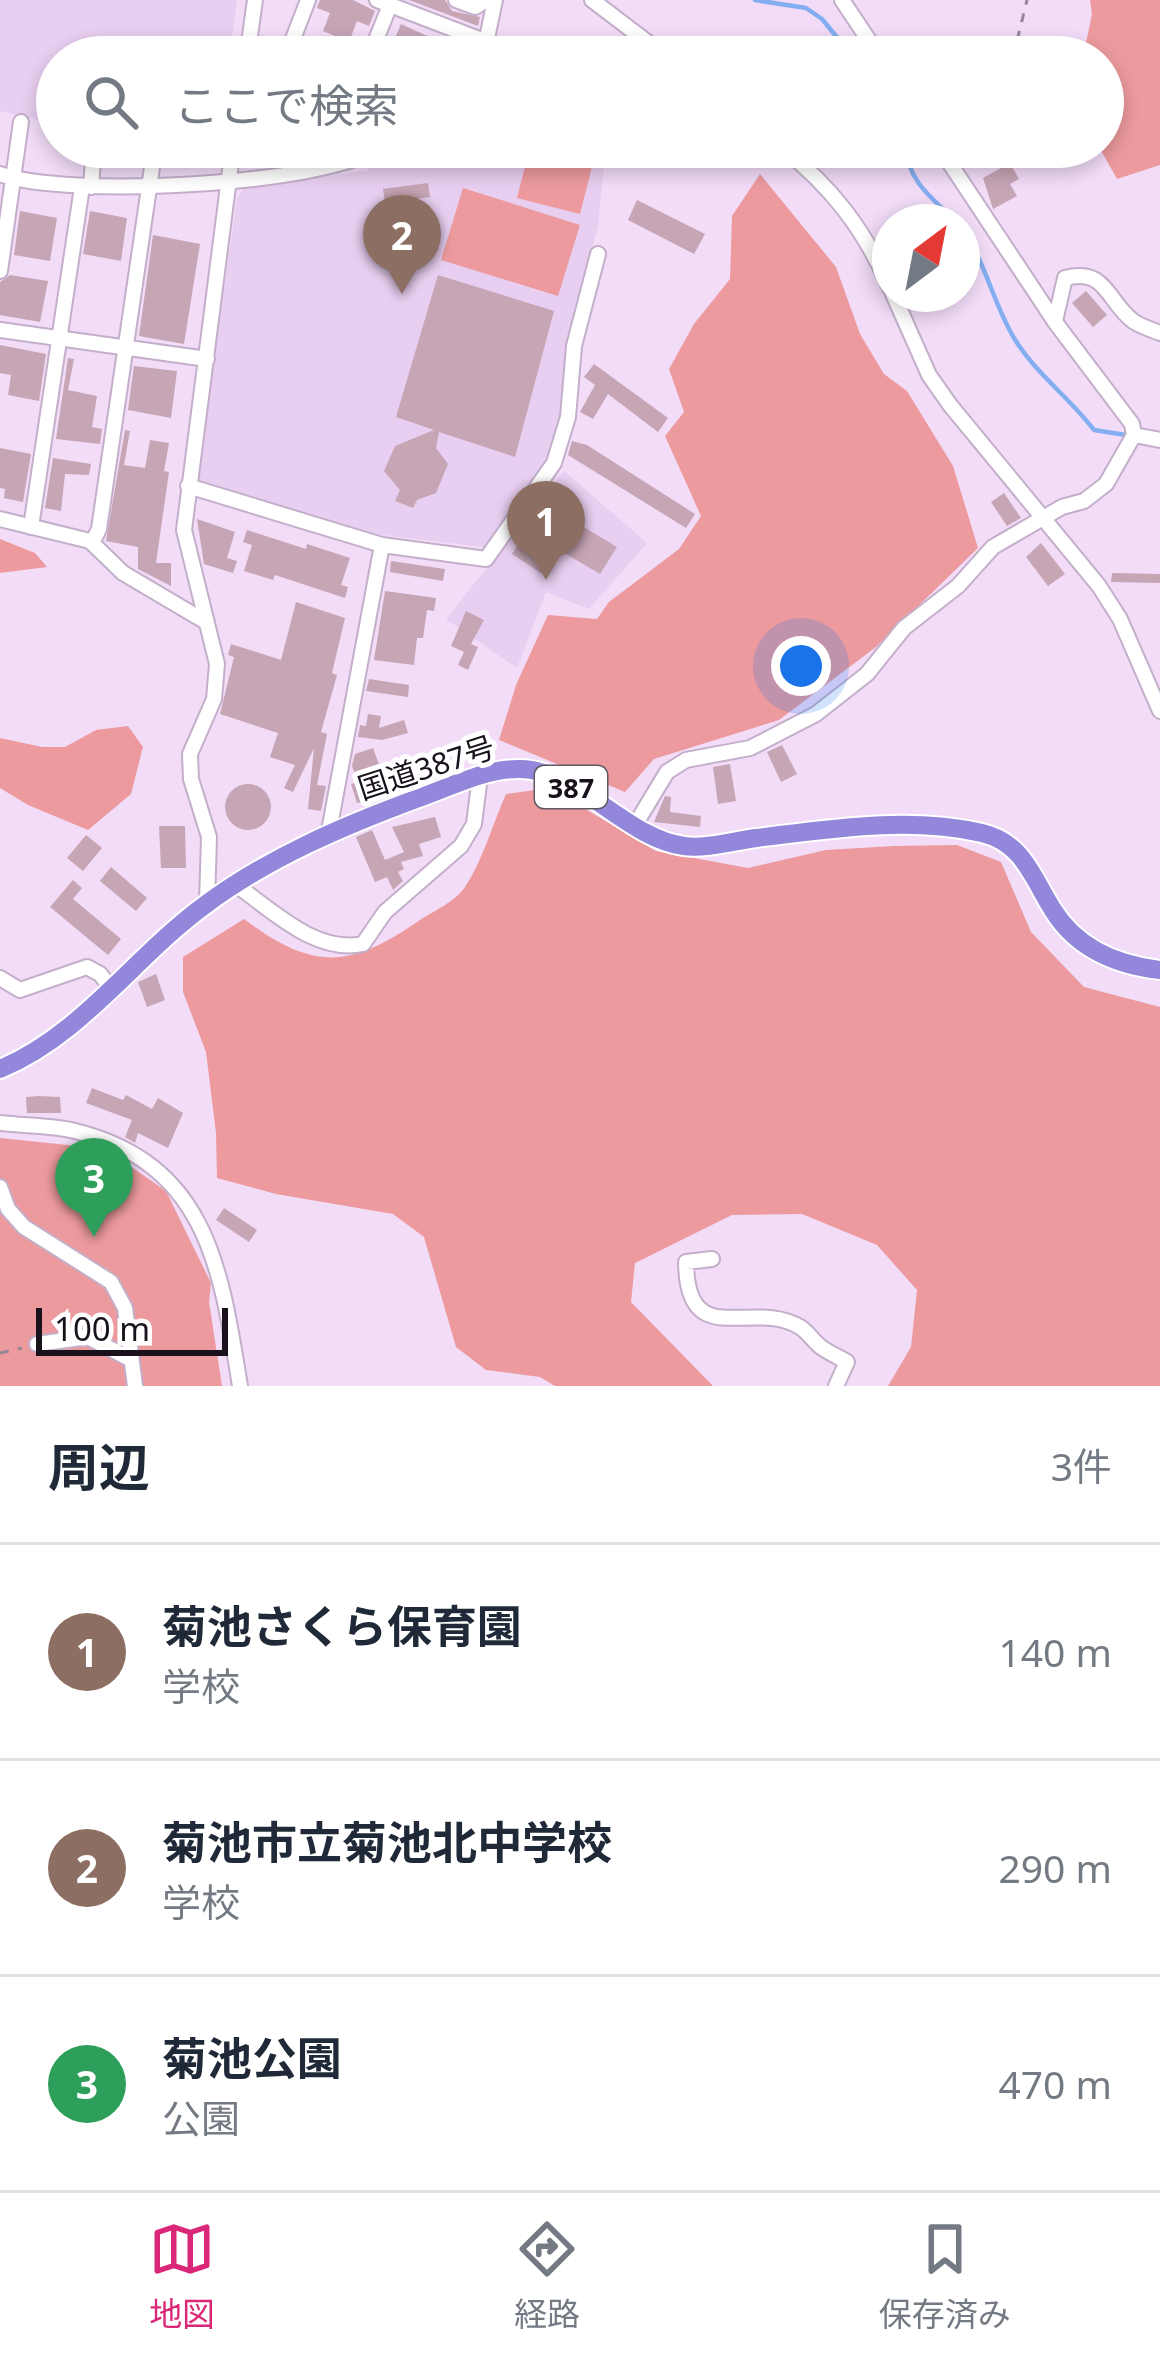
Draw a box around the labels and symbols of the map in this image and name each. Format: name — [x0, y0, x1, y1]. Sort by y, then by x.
pin: 2 — [363, 195, 441, 294]
north arrow — [872, 204, 980, 312]
pin: 1 — [507, 481, 585, 580]
your location — [771, 636, 831, 696]
street label: 国道387号 — [352, 726, 500, 808]
road number: 387 — [535, 766, 607, 808]
pin: 3 — [55, 1138, 133, 1237]
scale bar — [36, 1302, 228, 1355]

